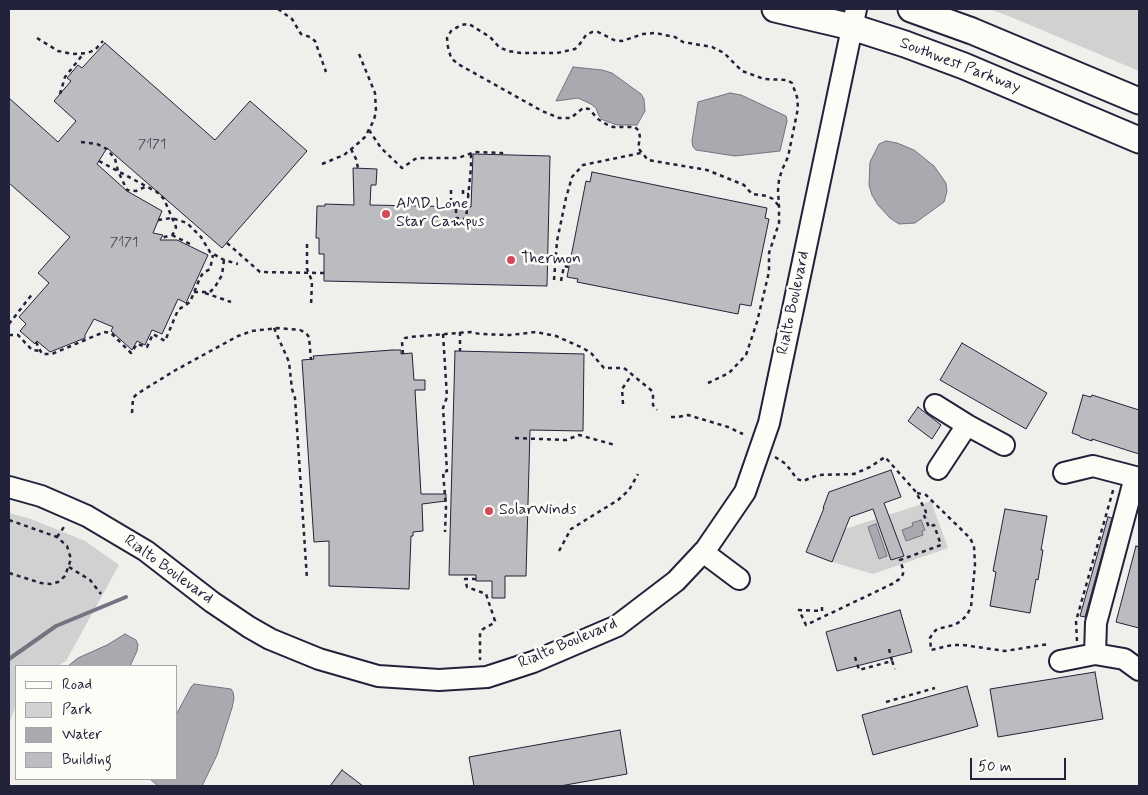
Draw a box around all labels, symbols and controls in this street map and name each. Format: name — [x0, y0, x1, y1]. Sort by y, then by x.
street label: Southwest Parkway — [897, 34, 1023, 98]
house number: 7171 — [138, 137, 166, 153]
place label: AMD Lone Star Campus — [396, 195, 485, 233]
marker: AMD Lone Star Campus — [380, 208, 392, 220]
house number: 7171 — [110, 235, 138, 251]
street label: Rialto Boulevard — [774, 249, 814, 357]
place label: Thermon — [521, 250, 581, 270]
marker: Thermon — [505, 254, 517, 266]
place label: SolarWinds — [499, 501, 576, 521]
marker: SolarWinds — [483, 505, 495, 517]
street label: Rialto Boulevard — [120, 531, 216, 609]
street label: Rialto Boulevard — [516, 615, 620, 673]
legend — [15, 665, 178, 780]
text: Road — [62, 675, 92, 695]
text: Park — [62, 700, 92, 720]
text: Water — [62, 725, 102, 745]
scale bar — [973, 748, 1069, 780]
text: Building — [62, 750, 112, 770]
text: 50 m — [978, 757, 1012, 777]

